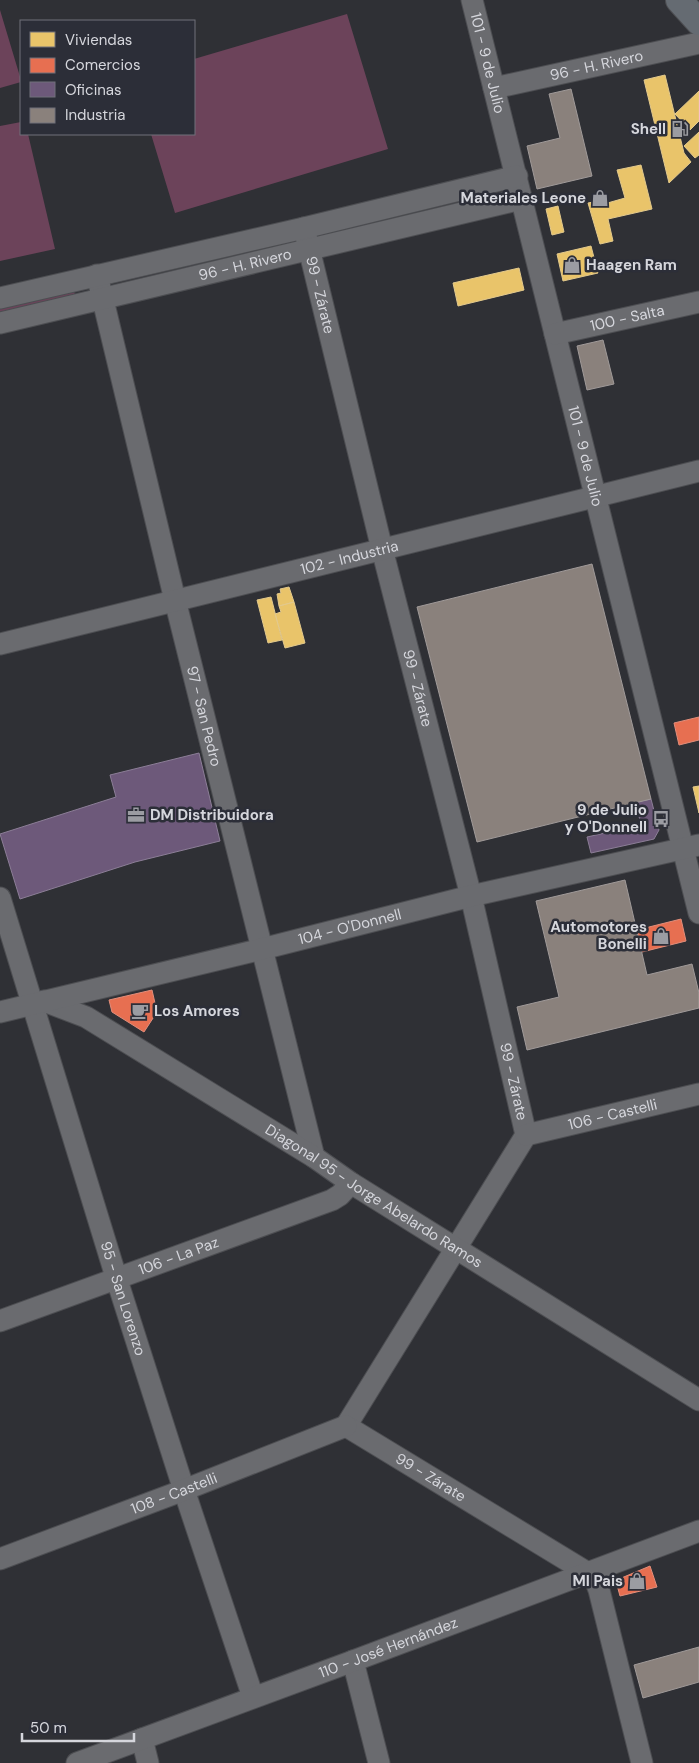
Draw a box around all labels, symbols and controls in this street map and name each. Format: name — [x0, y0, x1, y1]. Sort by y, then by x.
street label: 101 - 9 de Julio — [466, 11, 510, 116]
legend — [20, 20, 195, 135]
text: Viviendas — [65, 30, 132, 50]
street label: 96 - H. Rivero — [548, 46, 645, 85]
text: Comercios — [65, 55, 140, 75]
text: Oficinas — [65, 80, 122, 100]
text: Industria — [65, 105, 126, 125]
place label: Shell — [631, 119, 666, 139]
fuel station icon: Shell — [670, 119, 690, 139]
place label: Materiales Leone — [461, 188, 586, 208]
shop icon: Materiales Leone — [590, 188, 610, 208]
street label: 96 - H. Rivero — [197, 244, 294, 285]
street label: 99 - Zárate — [301, 254, 339, 336]
shop icon: Haagen Ram — [562, 255, 582, 275]
place label: Haagen Ram — [586, 255, 677, 275]
street label: 100 - Salta — [588, 300, 666, 336]
street label: 101 - 9 de Julio — [563, 404, 608, 509]
street label: 102 - Industria — [298, 536, 400, 579]
street label: 99 - Zárate — [398, 647, 437, 729]
street label: 97 - San Pedro — [182, 664, 226, 769]
place label: 9 de Julio y O'Donnell — [564, 800, 647, 837]
office icon: DM Distribuidora — [126, 805, 146, 825]
place label: DM Distribuidora — [150, 805, 274, 825]
bus stop icon: 9 de Julio y O'Donnell — [651, 809, 671, 829]
street label: 104 - O'Donnell — [296, 904, 404, 949]
place label: Automotores Bonelli — [550, 917, 647, 954]
shop icon: Automotores Bonelli — [651, 926, 671, 946]
cafe icon: Los Amores — [130, 1001, 150, 1021]
place label: Los Amores — [154, 1001, 240, 1021]
street label: 99 - Zárate — [495, 1041, 532, 1122]
street label: 106 - Castelli — [566, 1094, 659, 1135]
street label: Diagonal 95 - Jorge Abelardo Ramos — [261, 1119, 486, 1273]
street label: 106 - La Paz — [136, 1232, 222, 1280]
street label: 95 - San Lorenzo — [96, 1239, 151, 1358]
street label: 99 - Zárate — [392, 1448, 470, 1506]
street label: 108 - Castelli — [128, 1468, 220, 1519]
place label: MI Pais — [573, 1571, 623, 1591]
shop icon: MI Pais — [627, 1571, 647, 1591]
street label: 110 - José Hernández — [316, 1613, 461, 1683]
scale bar — [22, 1710, 135, 1742]
text: 50 m — [30, 1718, 67, 1738]

